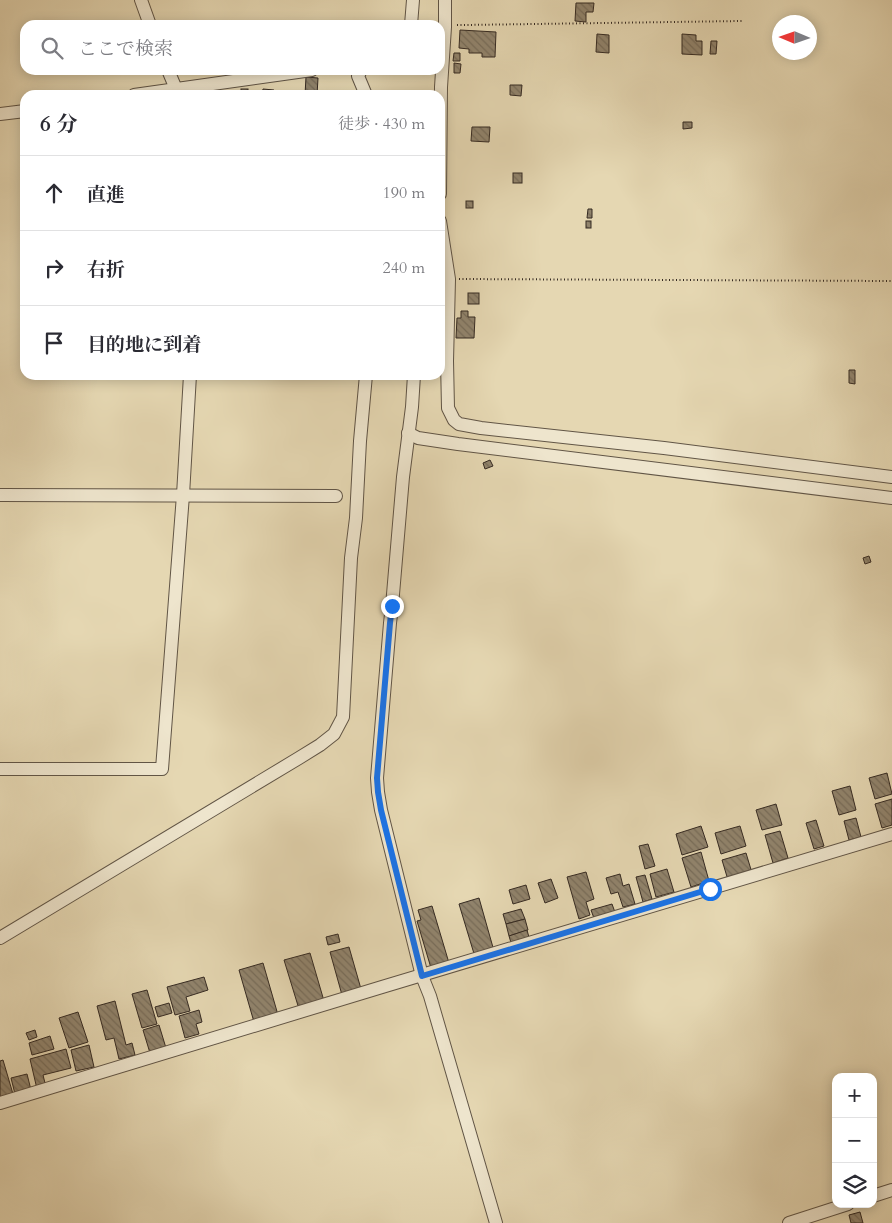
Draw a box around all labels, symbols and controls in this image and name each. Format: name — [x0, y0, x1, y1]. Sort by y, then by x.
north arrow — [772, 15, 817, 60]
search box — [20, 20, 445, 75]
icon: search — [38, 34, 66, 62]
text: ここで検索 — [78, 36, 173, 62]
text: 6 分 — [40, 110, 77, 139]
text: 徒歩 · 430 m — [338, 113, 425, 135]
icon: ahead — [40, 179, 68, 207]
text: 直進 — [87, 182, 125, 208]
text: 190 m — [383, 182, 425, 204]
icon: right — [40, 254, 68, 282]
text: 右折 — [87, 257, 125, 283]
text: 240 m — [383, 257, 425, 279]
icon: arrive — [40, 329, 68, 357]
text: 目的地に到着 — [87, 332, 201, 358]
route end — [381, 595, 404, 618]
route start — [699, 878, 722, 901]
map controls — [832, 1073, 877, 1208]
button: + — [832, 1073, 877, 1118]
button: − — [832, 1118, 877, 1163]
button: layers — [832, 1163, 877, 1208]

